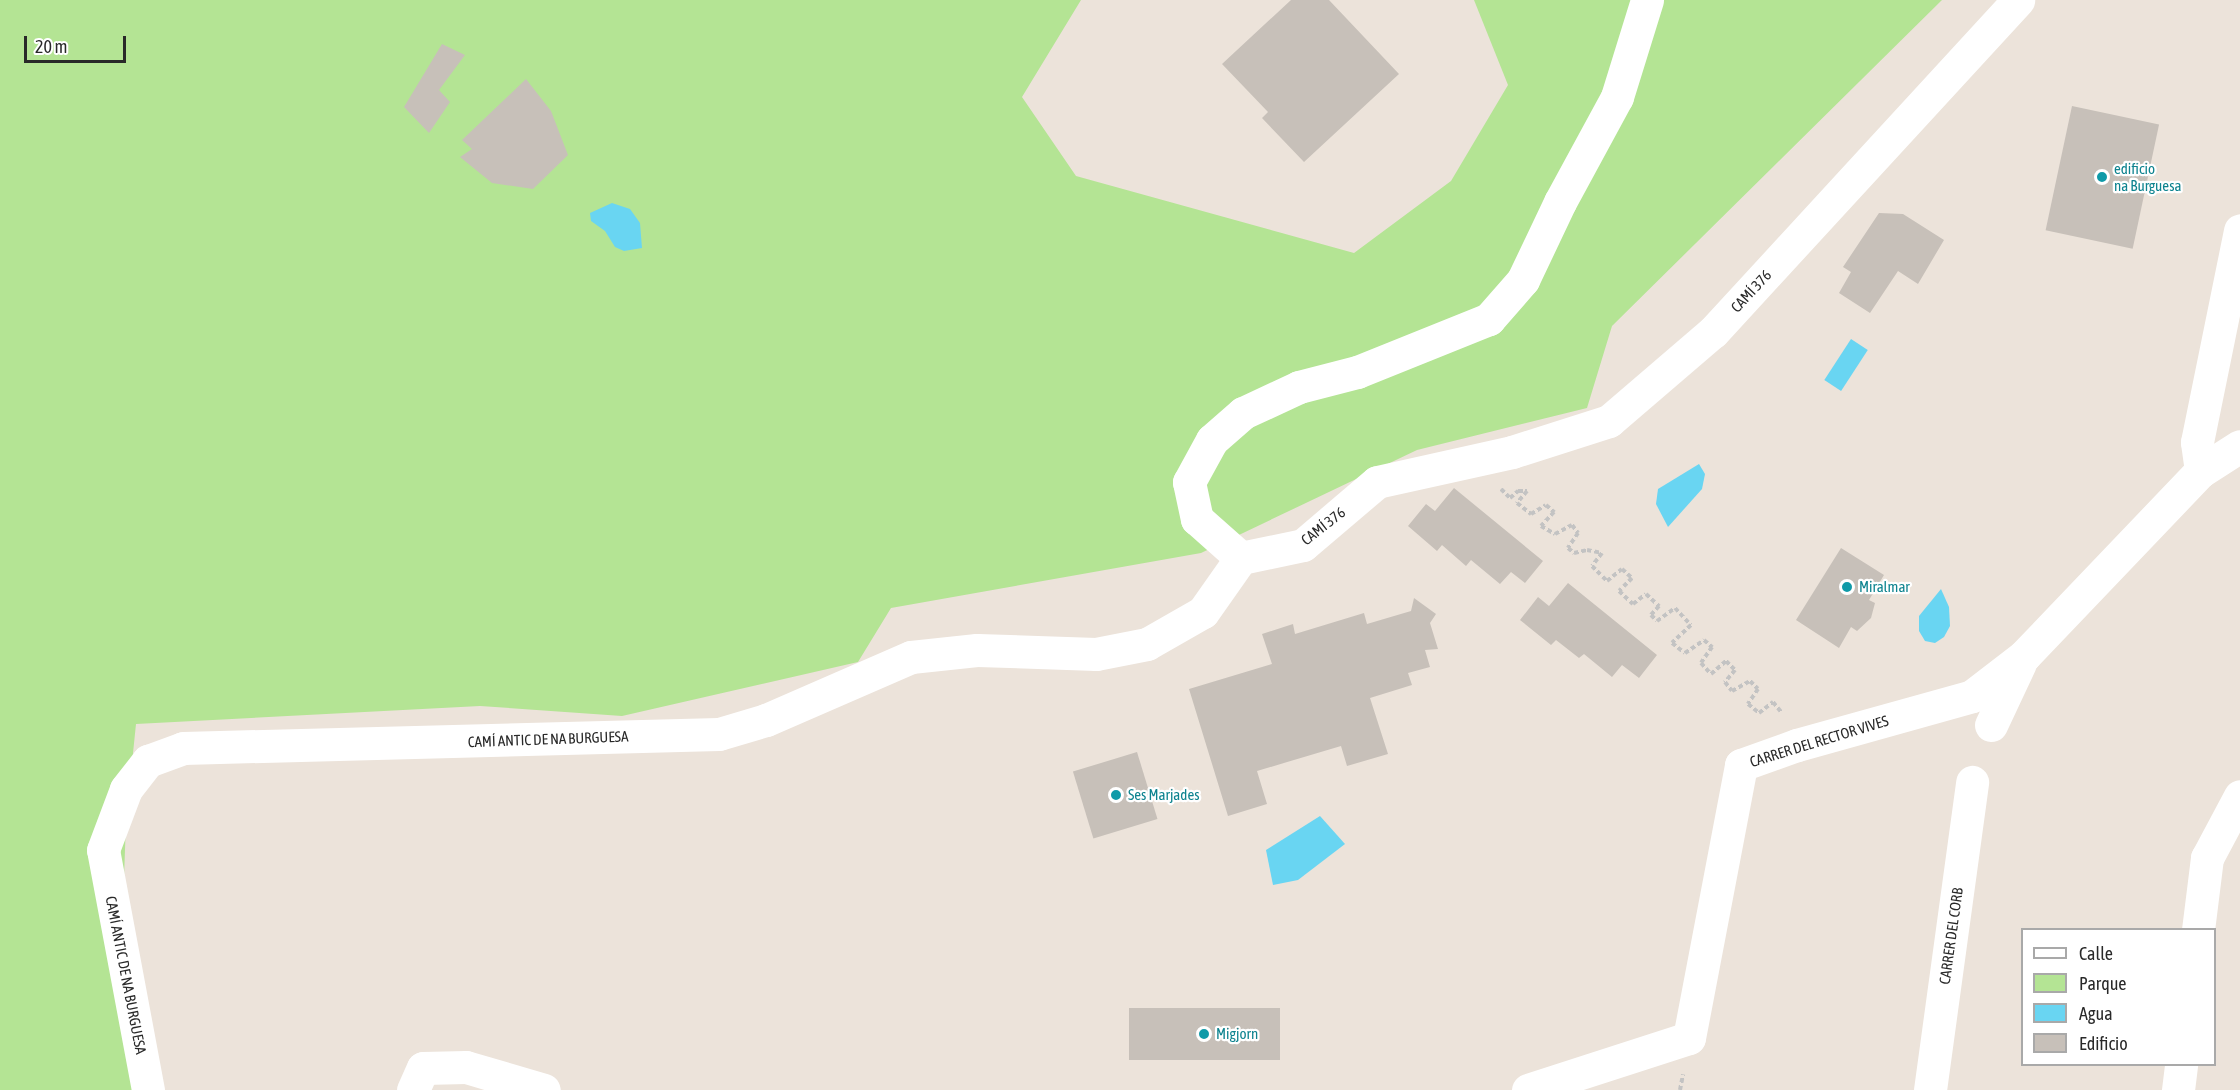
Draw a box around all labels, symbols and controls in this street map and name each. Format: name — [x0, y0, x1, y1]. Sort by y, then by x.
scale bar — [27, 24, 129, 62]
text: 20 m — [35, 36, 67, 57]
place label: edificio na Burguesa — [2114, 159, 2181, 194]
marker: edificio na Burguesa — [2095, 170, 2109, 184]
street label: CAMÍ 376 — [1727, 266, 1775, 316]
street label: CAMÍ 376 — [1297, 503, 1349, 549]
place label: Miralmar — [1859, 578, 1910, 596]
marker: Miralmar — [1840, 580, 1854, 594]
street label: CARRER DEL RECTOR VIVES — [1747, 711, 1891, 771]
street label: CAMÍ ANTIC DE NA BURGUESA — [467, 727, 629, 751]
place label: Ses Marjades — [1128, 786, 1200, 804]
marker: Ses Marjades — [1109, 788, 1123, 802]
street label: CARRER DEL CORB — [1935, 886, 1967, 986]
street label: CAMÍ ANTIC DE NA BURGUESA — [102, 894, 150, 1056]
legend — [2021, 928, 2216, 1066]
text: Calle — [2079, 943, 2113, 964]
text: Parque — [2079, 973, 2127, 994]
text: Agua — [2079, 1003, 2113, 1024]
place label: Migjorn — [1216, 1025, 1258, 1043]
marker: Migjorn — [1197, 1027, 1211, 1041]
text: Edificio — [2079, 1033, 2128, 1054]

